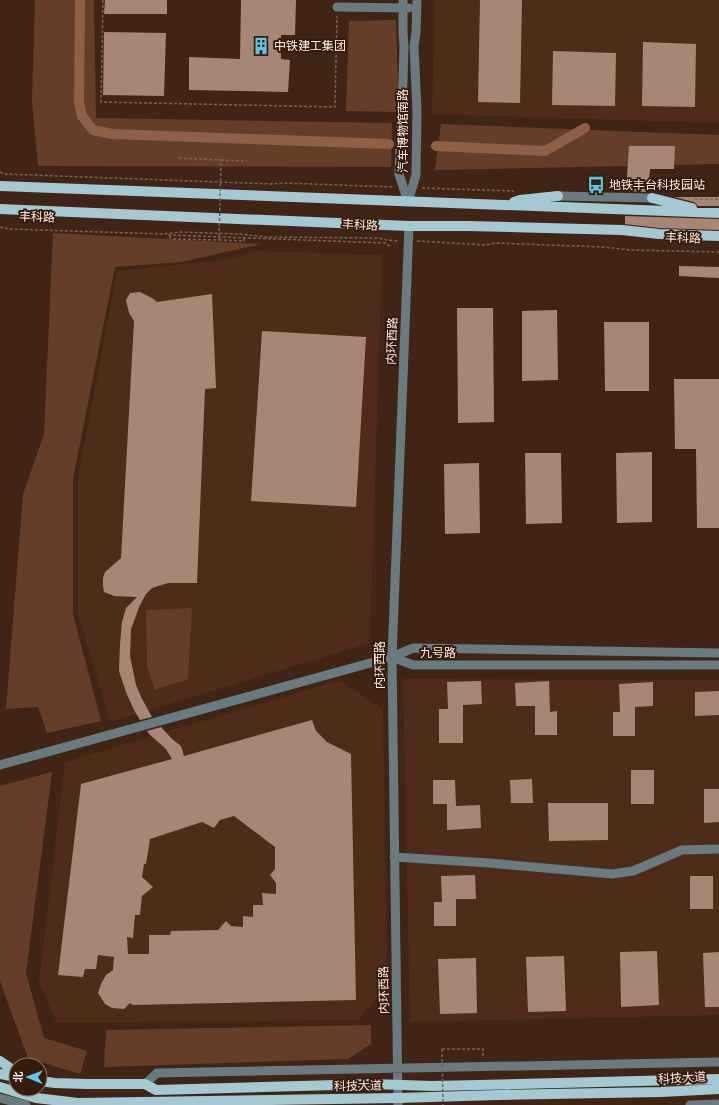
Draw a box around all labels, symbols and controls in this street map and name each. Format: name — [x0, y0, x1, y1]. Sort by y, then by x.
building icon: 中铁建工集团 — [251, 36, 271, 56]
place label: 中铁建工集团 — [274, 38, 346, 53]
street label: 汽车博物馆南路 — [395, 89, 410, 173]
bus stop icon: 地铁丰台科技园站 — [586, 175, 606, 195]
place label: 地铁丰台科技园站 — [609, 177, 705, 192]
street label: 丰科路 — [19, 208, 55, 225]
street label: 丰科路 — [342, 216, 378, 233]
street label: 丰科路 — [665, 229, 701, 246]
street label: 内环西路 — [383, 317, 400, 365]
street label: 内环西路 — [372, 641, 387, 689]
street label: 九号路 — [420, 645, 456, 660]
street label: 内环西路 — [376, 966, 391, 1014]
north arrow — [8, 1057, 48, 1097]
street label: 科技大道 — [658, 1069, 706, 1086]
text: 北 — [11, 1071, 25, 1082]
street label: 科技大道 — [334, 1078, 382, 1093]

